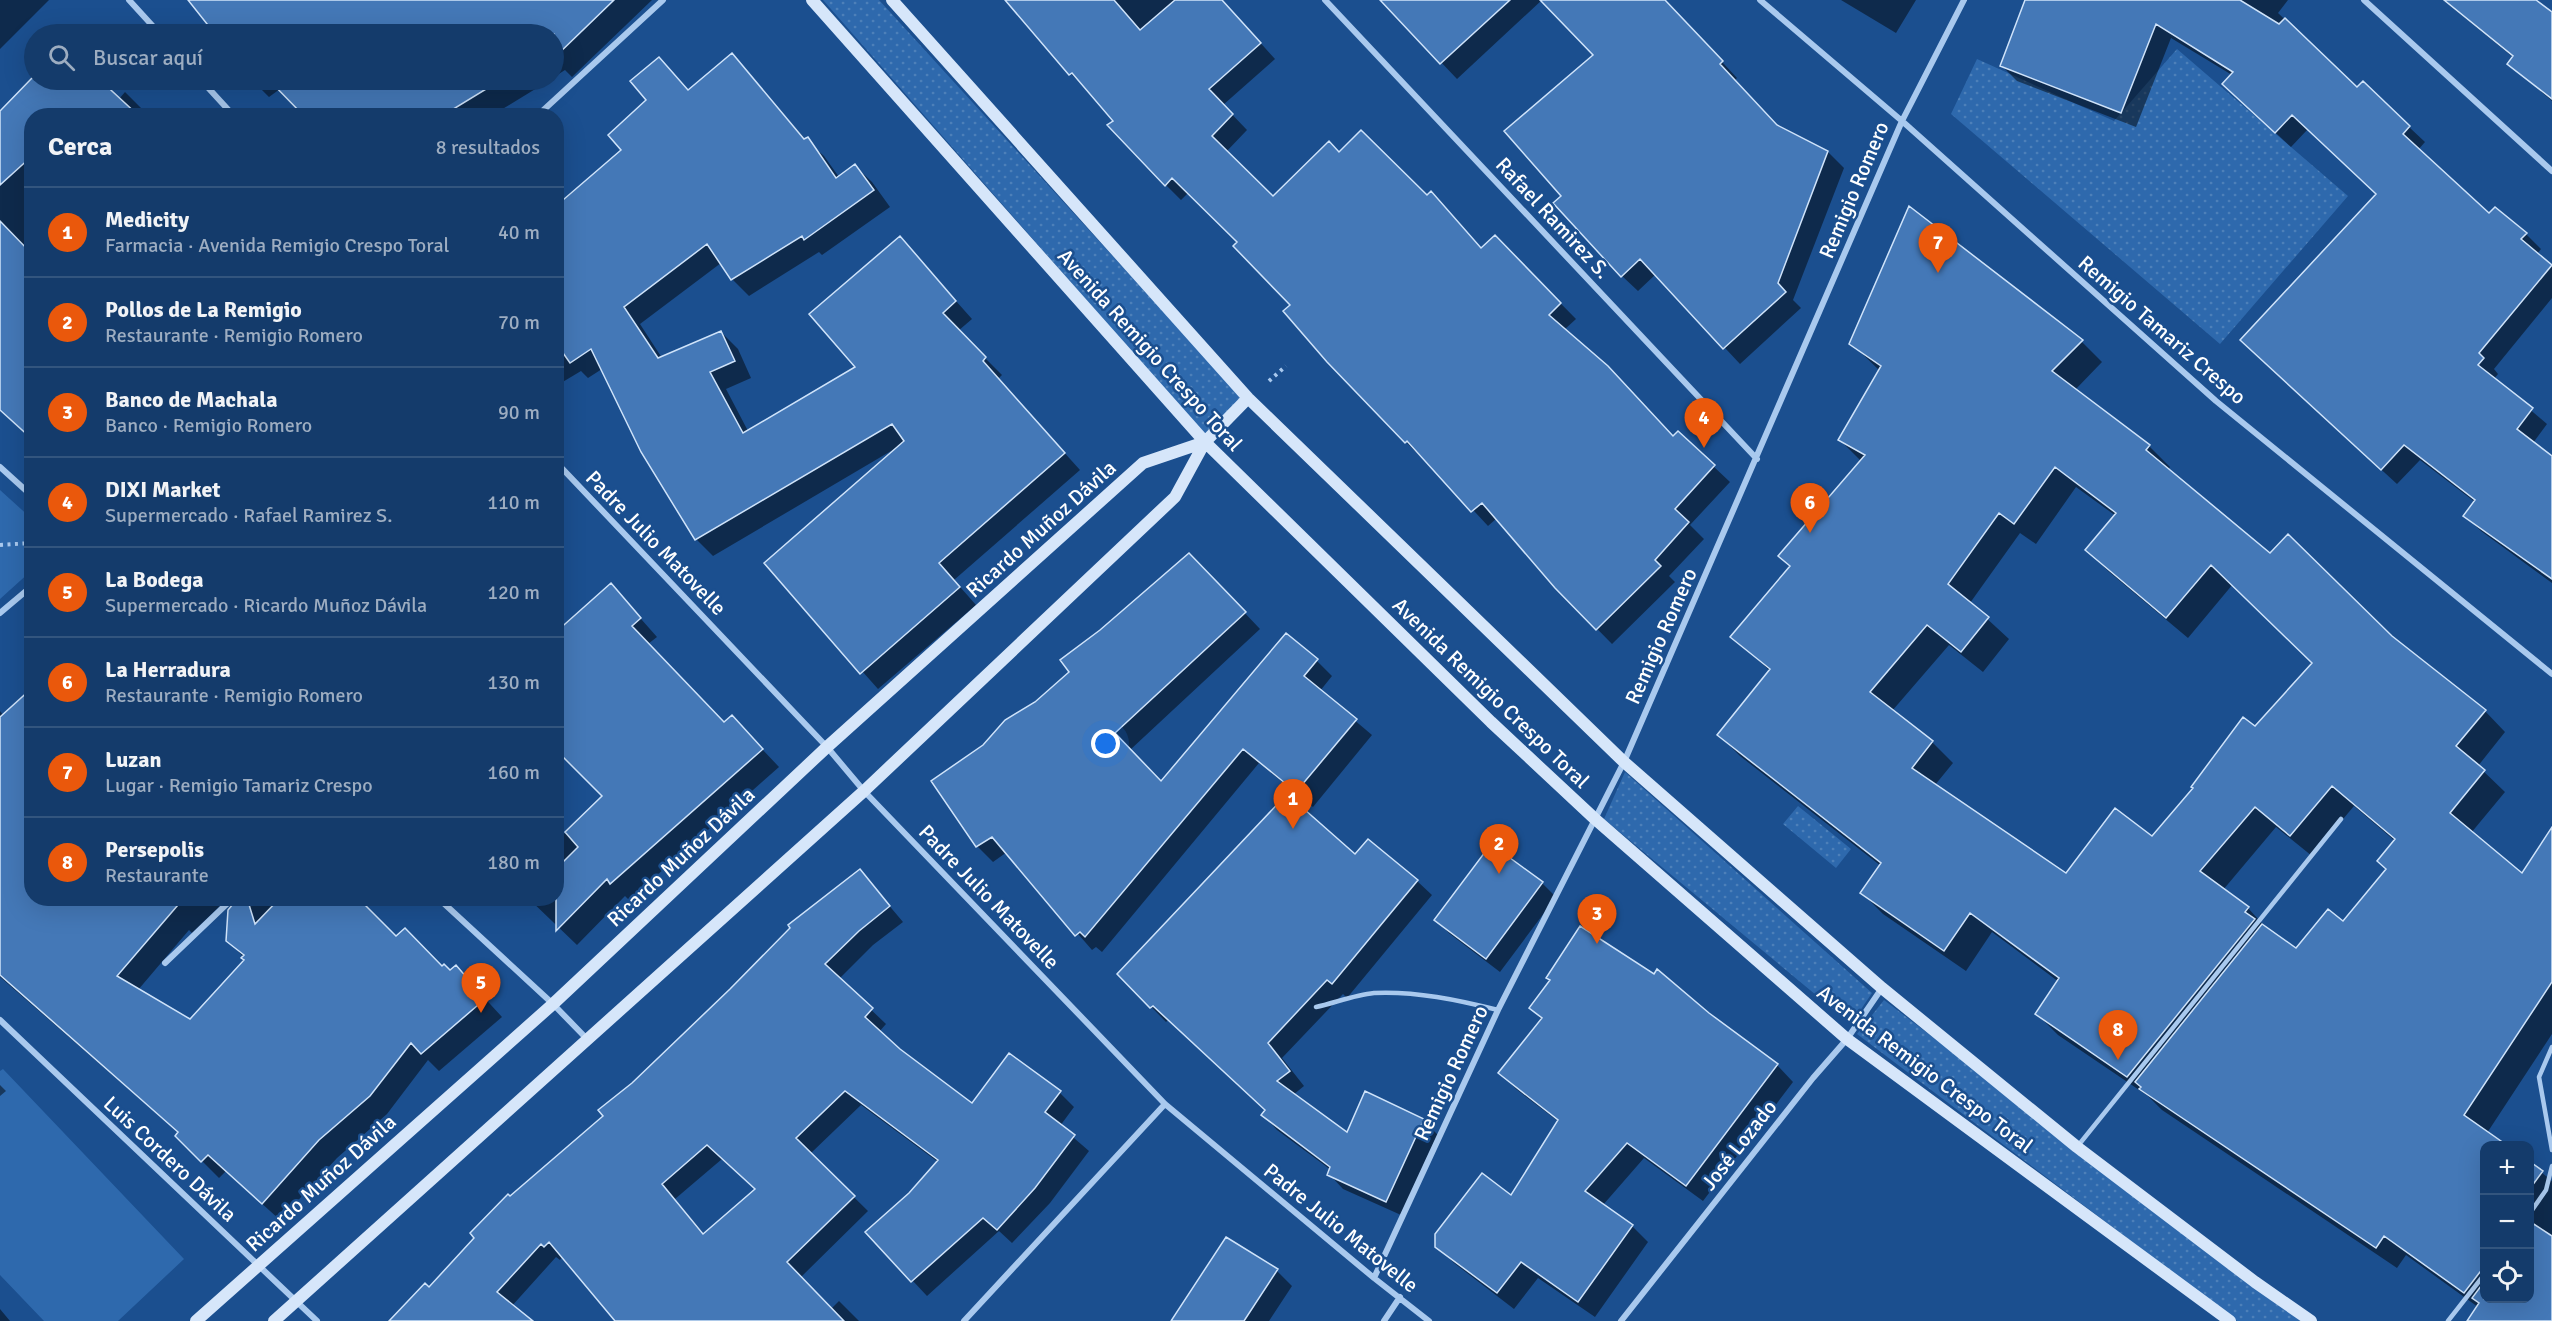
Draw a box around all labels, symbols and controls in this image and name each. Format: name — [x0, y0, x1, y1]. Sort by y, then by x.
search box — [24, 24, 564, 90]
icon: search — [45, 41, 78, 74]
text: Buscar aquí — [93, 44, 203, 71]
street label: Remigio Romero — [1813, 118, 1895, 262]
text: Cerca — [48, 131, 112, 163]
text: 8 resultados — [436, 135, 540, 160]
street label: Rafael Ramirez S. — [1490, 152, 1616, 284]
text: Medicity — [105, 206, 189, 233]
text: 1 — [62, 220, 73, 245]
text: 40 m — [498, 220, 540, 245]
pin: 7 — [1918, 224, 1958, 273]
text: Farmacia · Avenida Remigio Crespo Toral — [105, 233, 449, 258]
street label: Avenida Remigio Crespo Toral — [1052, 243, 1248, 457]
street label: Remigio Tamariz Crespo — [2073, 250, 2251, 410]
text: Pollos de La Remigio — [105, 296, 302, 323]
text: 2 — [62, 310, 73, 335]
text: 70 m — [498, 310, 540, 335]
text: Restaurante · Remigio Romero — [105, 323, 363, 348]
text: Banco de Machala — [105, 386, 277, 413]
pin: 4 — [1684, 398, 1724, 448]
text: 3 — [62, 400, 73, 425]
text: 90 m — [498, 400, 540, 425]
text: Banco · Remigio Romero — [105, 413, 312, 438]
street label: Ricardo Muñoz Dávila — [961, 455, 1121, 603]
street label: Padre Julio Matovelle — [580, 465, 732, 621]
text: DIXI Market — [105, 476, 221, 503]
pin: 6 — [1790, 484, 1830, 533]
text: 4 — [62, 490, 73, 515]
text: 110 m — [487, 490, 540, 515]
text: Supermercado · Rafael Ramirez S. — [105, 503, 392, 528]
street label: Remigio Romero — [1619, 564, 1703, 708]
text: La Bodega — [105, 566, 203, 593]
text: 5 — [62, 580, 73, 605]
text: 120 m — [487, 580, 540, 605]
street label: Avenida Remigio Crespo Toral — [1387, 592, 1595, 794]
text: Supermercado · Ricardo Muñoz Dávila — [105, 593, 427, 618]
text: La Herradura — [105, 656, 231, 683]
text: 6 — [62, 670, 73, 695]
text: 130 m — [487, 670, 540, 695]
text: Restaurante · Remigio Romero — [105, 683, 363, 708]
your location — [1091, 729, 1120, 758]
text: Luzan — [105, 746, 162, 773]
text: 7 — [62, 760, 73, 785]
text: 160 m — [487, 760, 540, 785]
text: Lugar · Remigio Tamariz Crespo — [105, 773, 373, 798]
pin: 1 — [1274, 780, 1312, 829]
street label: Ricardo Muñoz Dávila — [602, 782, 760, 932]
street label: Padre Julio Matovelle — [913, 819, 1065, 975]
pin: 2 — [1480, 824, 1518, 874]
text: Persepolis — [105, 836, 204, 863]
text: 8 — [62, 850, 73, 875]
text: 180 m — [487, 850, 540, 875]
text: Restaurante — [105, 863, 209, 888]
pin: 3 — [1578, 894, 1616, 944]
pin: 5 — [462, 964, 500, 1013]
street label: Avenida Remigio Crespo Toral — [1812, 979, 2038, 1159]
street label: Remigio Romero — [1408, 1001, 1494, 1145]
pin: 8 — [2098, 1010, 2138, 1060]
street label: Luis Cordero Dávila — [98, 1091, 242, 1227]
street label: José Lozado — [1696, 1095, 1782, 1195]
street label: Ricardo Muñoz Dávila — [241, 1109, 401, 1257]
map controls — [2480, 1141, 2534, 1303]
button: + — [2480, 1141, 2534, 1195]
street label: Padre Julio Matovelle — [1259, 1158, 1423, 1298]
button: − — [2480, 1195, 2534, 1249]
button: locate — [2480, 1249, 2534, 1303]

